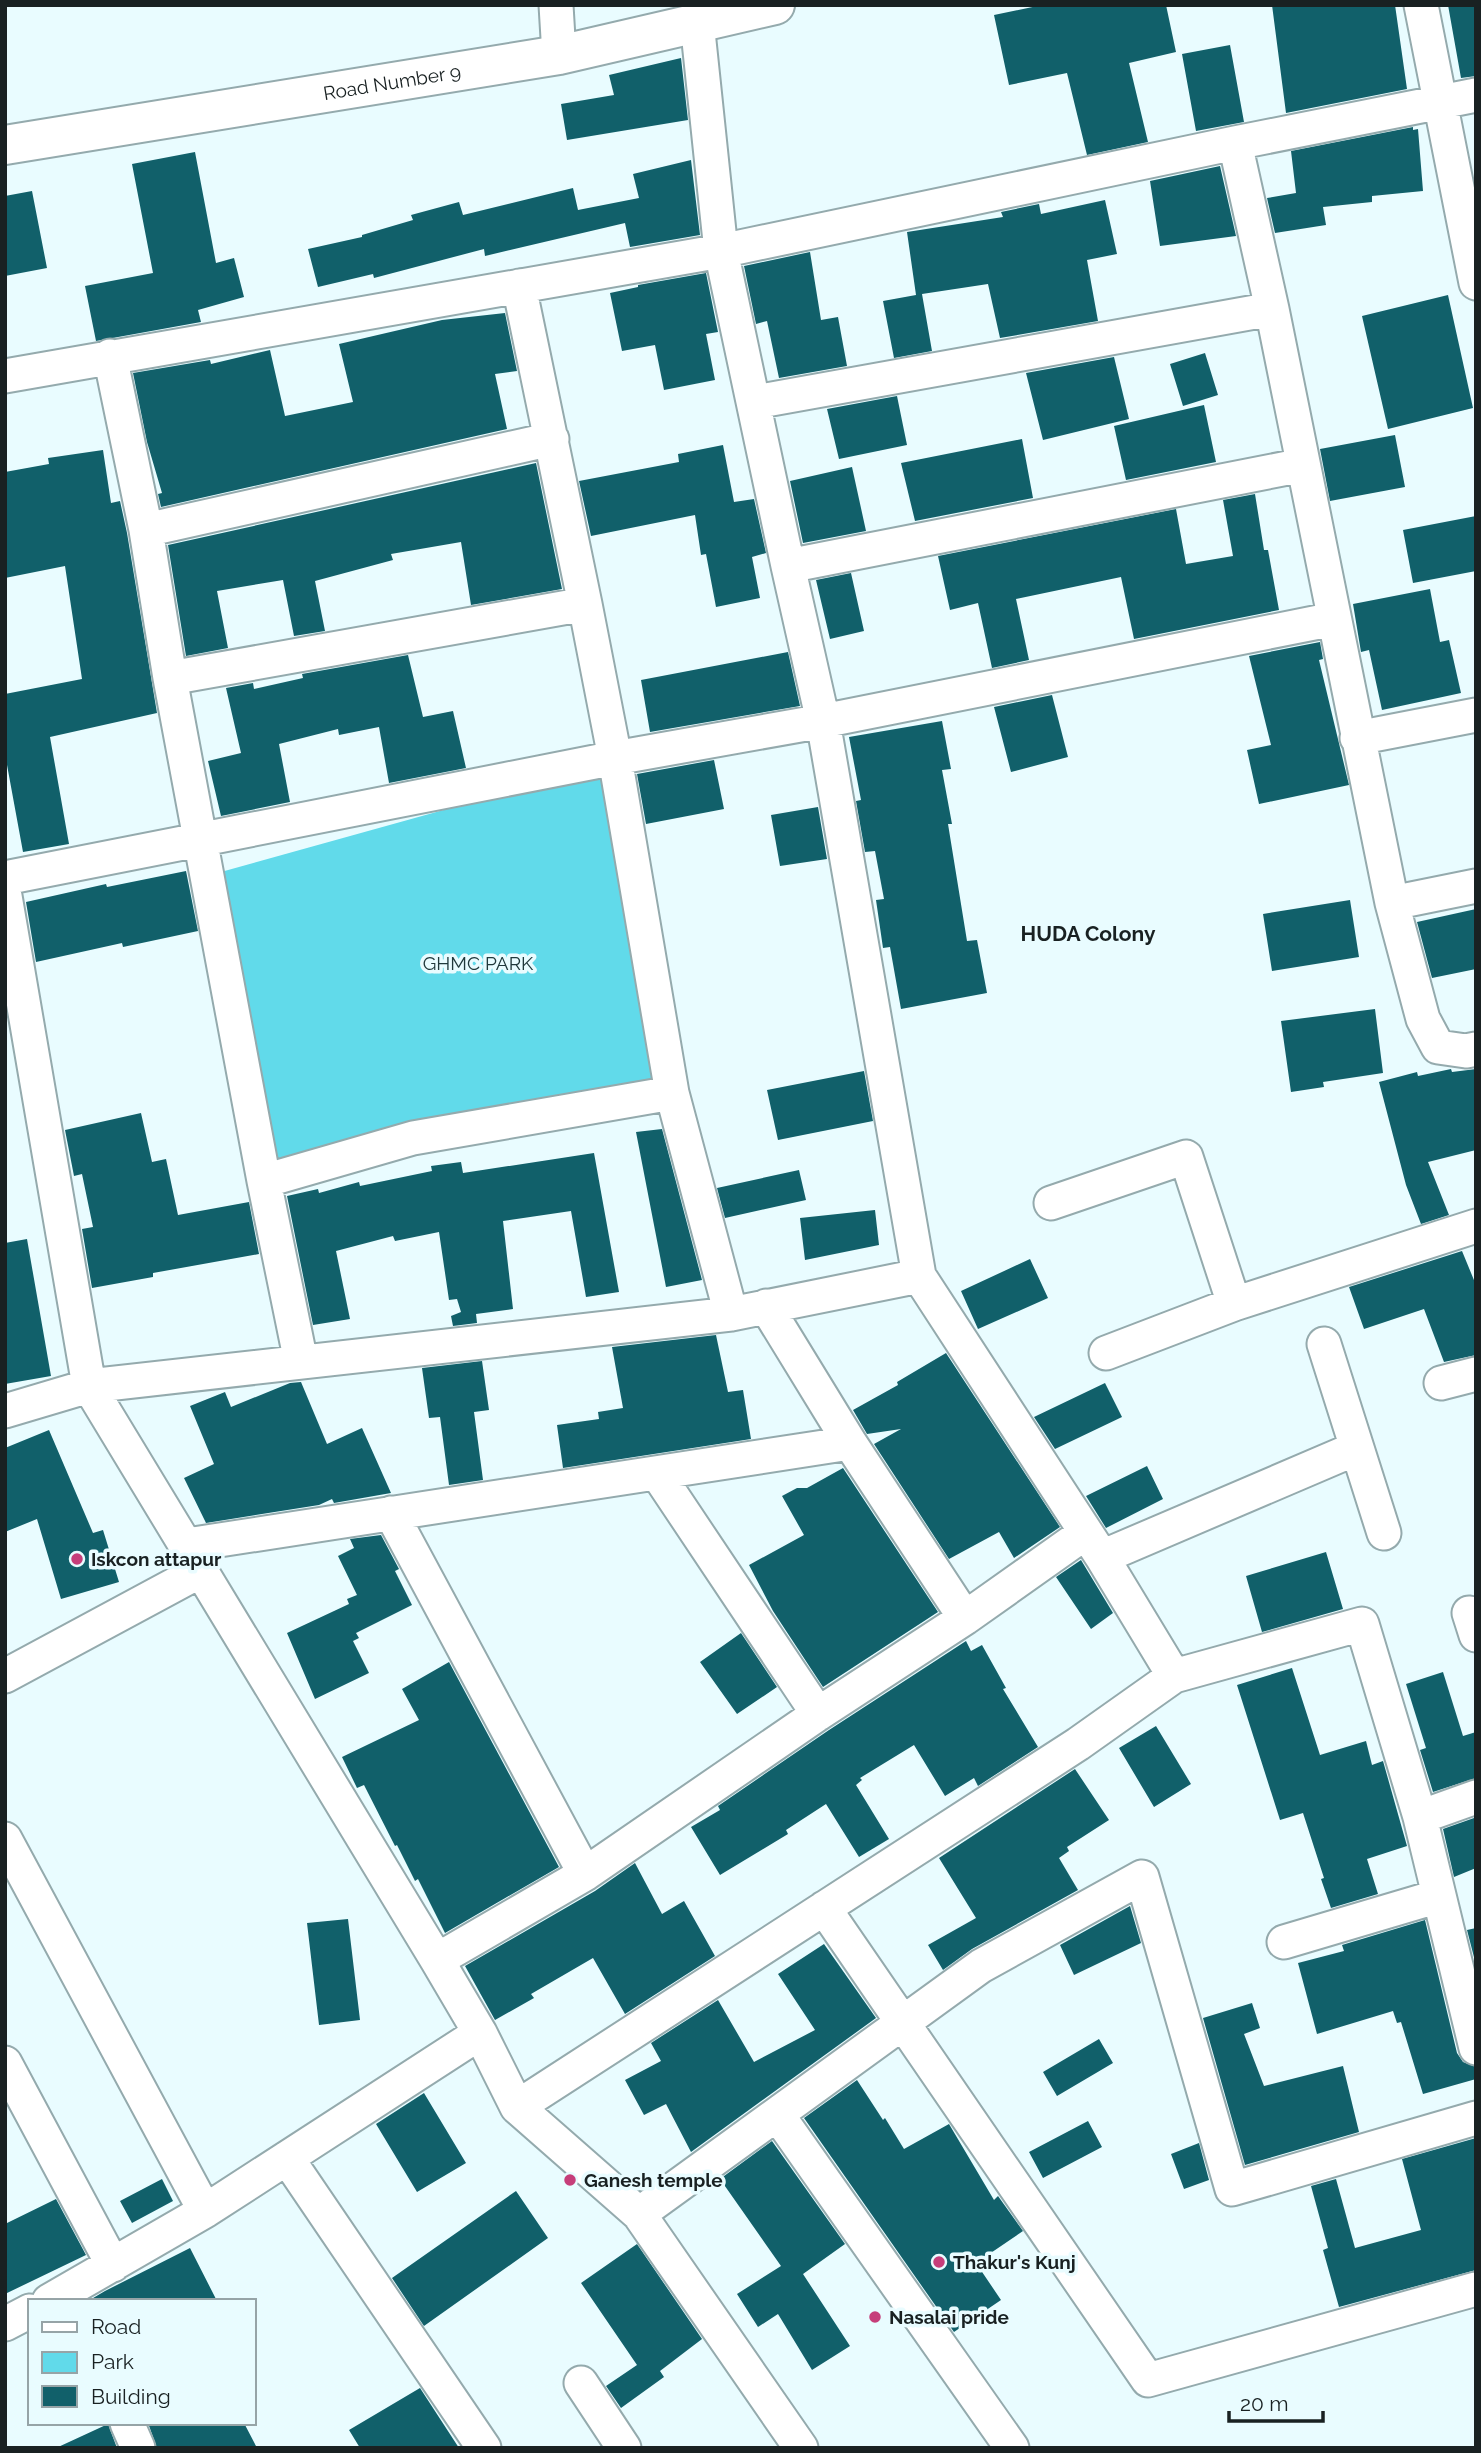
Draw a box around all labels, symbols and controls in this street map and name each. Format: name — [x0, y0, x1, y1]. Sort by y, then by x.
street label: Road Number 9 — [322, 60, 462, 104]
district label: HUDA Colony — [1021, 921, 1156, 946]
park label: GHMC PARK — [423, 952, 534, 974]
place label: Iskcon attapur — [91, 1548, 222, 1570]
marker: Iskcon attapur — [69, 1551, 85, 1567]
place label: Ganesh temple — [584, 2169, 723, 2191]
marker: Ganesh temple — [562, 2172, 578, 2188]
place label: Thakur's Kunj — [953, 2251, 1076, 2273]
marker: Thakur's Kunj — [931, 2254, 947, 2270]
legend — [28, 2299, 256, 2425]
place label: Nasalai pride — [889, 2306, 1009, 2328]
marker: Nasalai pride — [867, 2309, 883, 2325]
text: Road — [91, 2314, 141, 2339]
text: Park — [91, 2349, 134, 2374]
scale bar — [1229, 2380, 1324, 2424]
text: Building — [91, 2384, 171, 2409]
text: 20 m — [1240, 2391, 1288, 2416]

